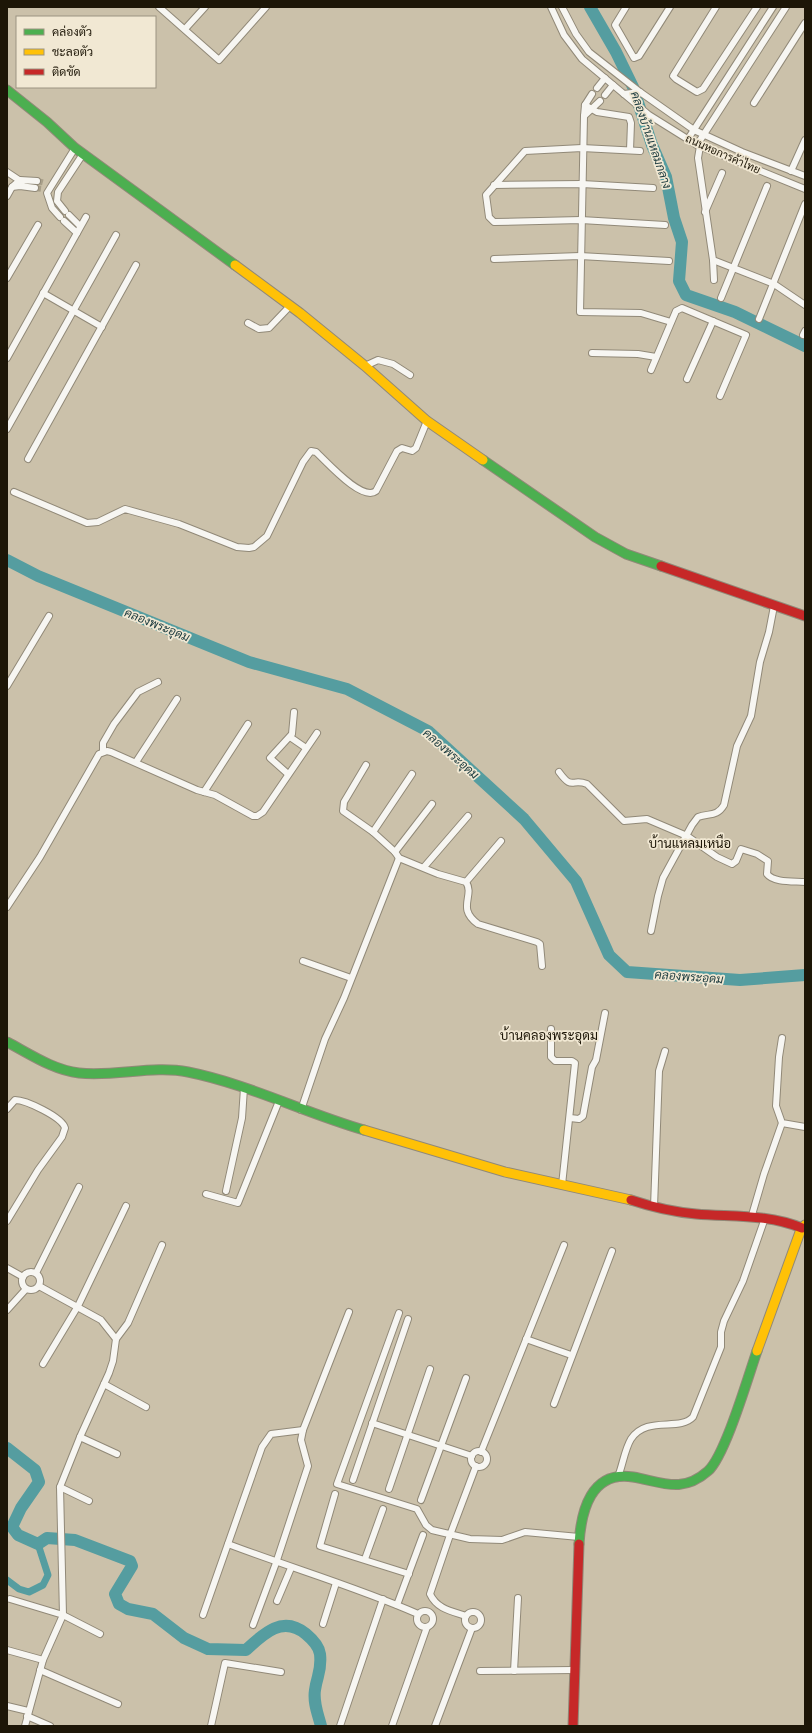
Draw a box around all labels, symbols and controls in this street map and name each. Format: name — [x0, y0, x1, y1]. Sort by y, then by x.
legend — [16, 16, 156, 88]
text: คล่องตัว — [52, 25, 92, 39]
text: ชะลอตัว — [52, 45, 93, 59]
text: ติดขัด — [52, 65, 81, 79]
water label: คลองบ้านแหลมกลาง — [628, 90, 674, 191]
street label: ถนนหอการค้าไทย — [684, 130, 763, 176]
water label: คลองพระอุดม — [122, 606, 192, 647]
water label: คลองพระอุดม — [419, 726, 482, 784]
district label: บ้านแหลมเหนือ — [649, 834, 731, 851]
water label: คลองพระอุดม — [654, 968, 725, 988]
district label: บ้านคลองพระอุดม — [500, 1026, 598, 1045]

